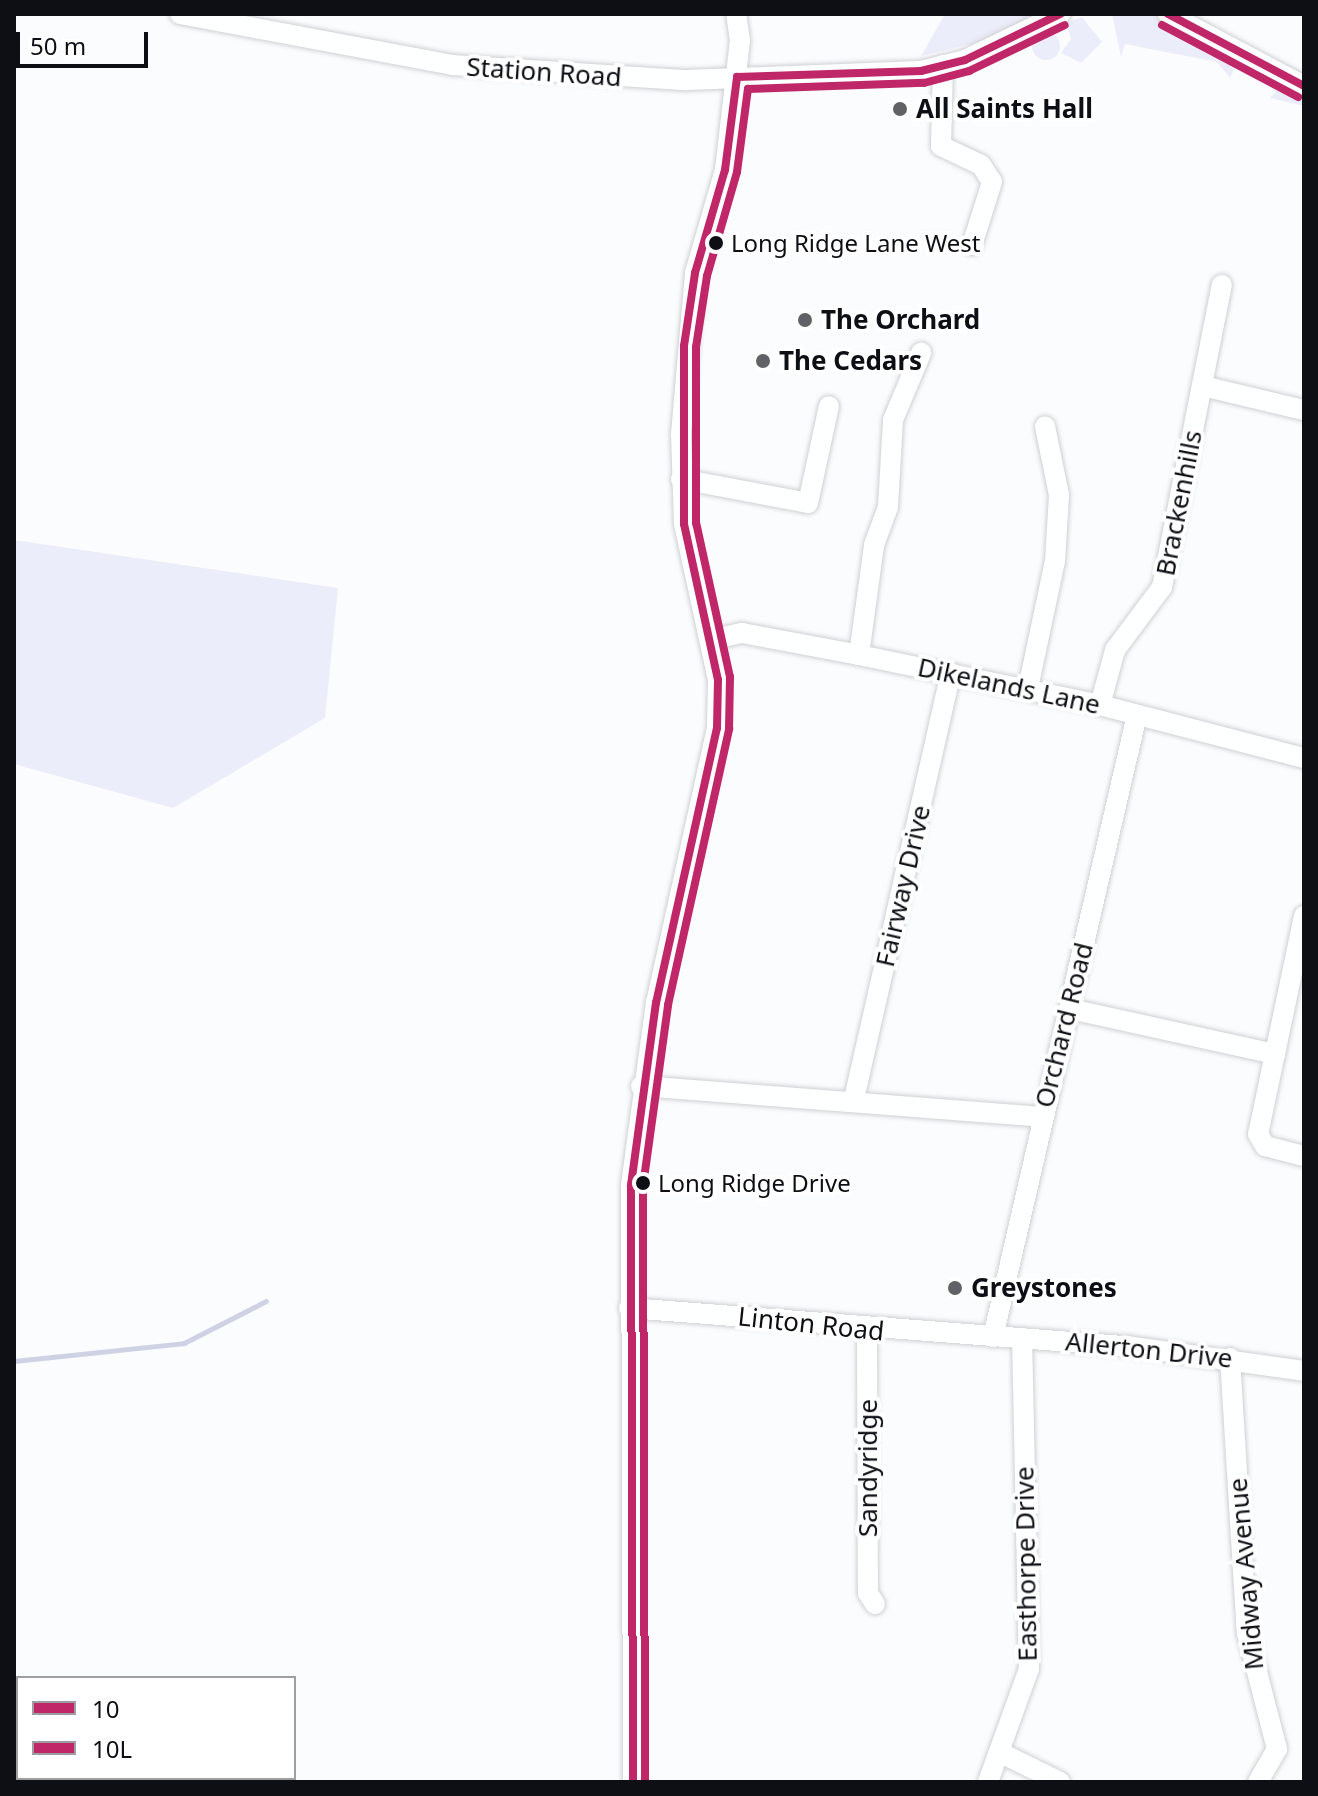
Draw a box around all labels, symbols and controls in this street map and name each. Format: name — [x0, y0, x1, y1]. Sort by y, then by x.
scale bar — [20, 16, 152, 66]
text: 50 m — [30, 29, 86, 62]
street label: Station Road — [465, 51, 623, 93]
place label: All Saints Hall — [916, 93, 1093, 125]
marker: All Saints Hall — [891, 100, 909, 118]
place label: Long Ridge Lane West — [731, 229, 981, 257]
marker: Long Ridge Lane West — [708, 235, 724, 251]
place label: The Orchard — [821, 304, 980, 336]
marker: The Orchard — [796, 311, 814, 329]
place label: The Cedars — [779, 345, 922, 377]
marker: The Cedars — [754, 352, 772, 370]
street label: Brackenhills — [1150, 428, 1208, 578]
street label: Dikelands Lane — [915, 651, 1103, 721]
street label: Fairway Drive — [869, 802, 937, 970]
street label: Orchard Road — [1028, 939, 1100, 1111]
place label: Long Ridge Drive — [658, 1169, 851, 1197]
marker: Long Ridge Drive — [635, 1175, 651, 1191]
place label: Greystones — [971, 1272, 1117, 1304]
marker: Greystones — [946, 1279, 964, 1297]
street label: Linton Road — [736, 1301, 886, 1347]
street label: Allerton Drive — [1064, 1326, 1234, 1374]
street label: Sandyridge — [852, 1399, 884, 1537]
street label: Easthorpe Drive — [1009, 1466, 1043, 1662]
street label: Midway Avenue — [1222, 1477, 1270, 1671]
legend — [16, 1676, 296, 1780]
text: 10 — [92, 1692, 119, 1725]
text: 10L — [92, 1732, 132, 1765]

